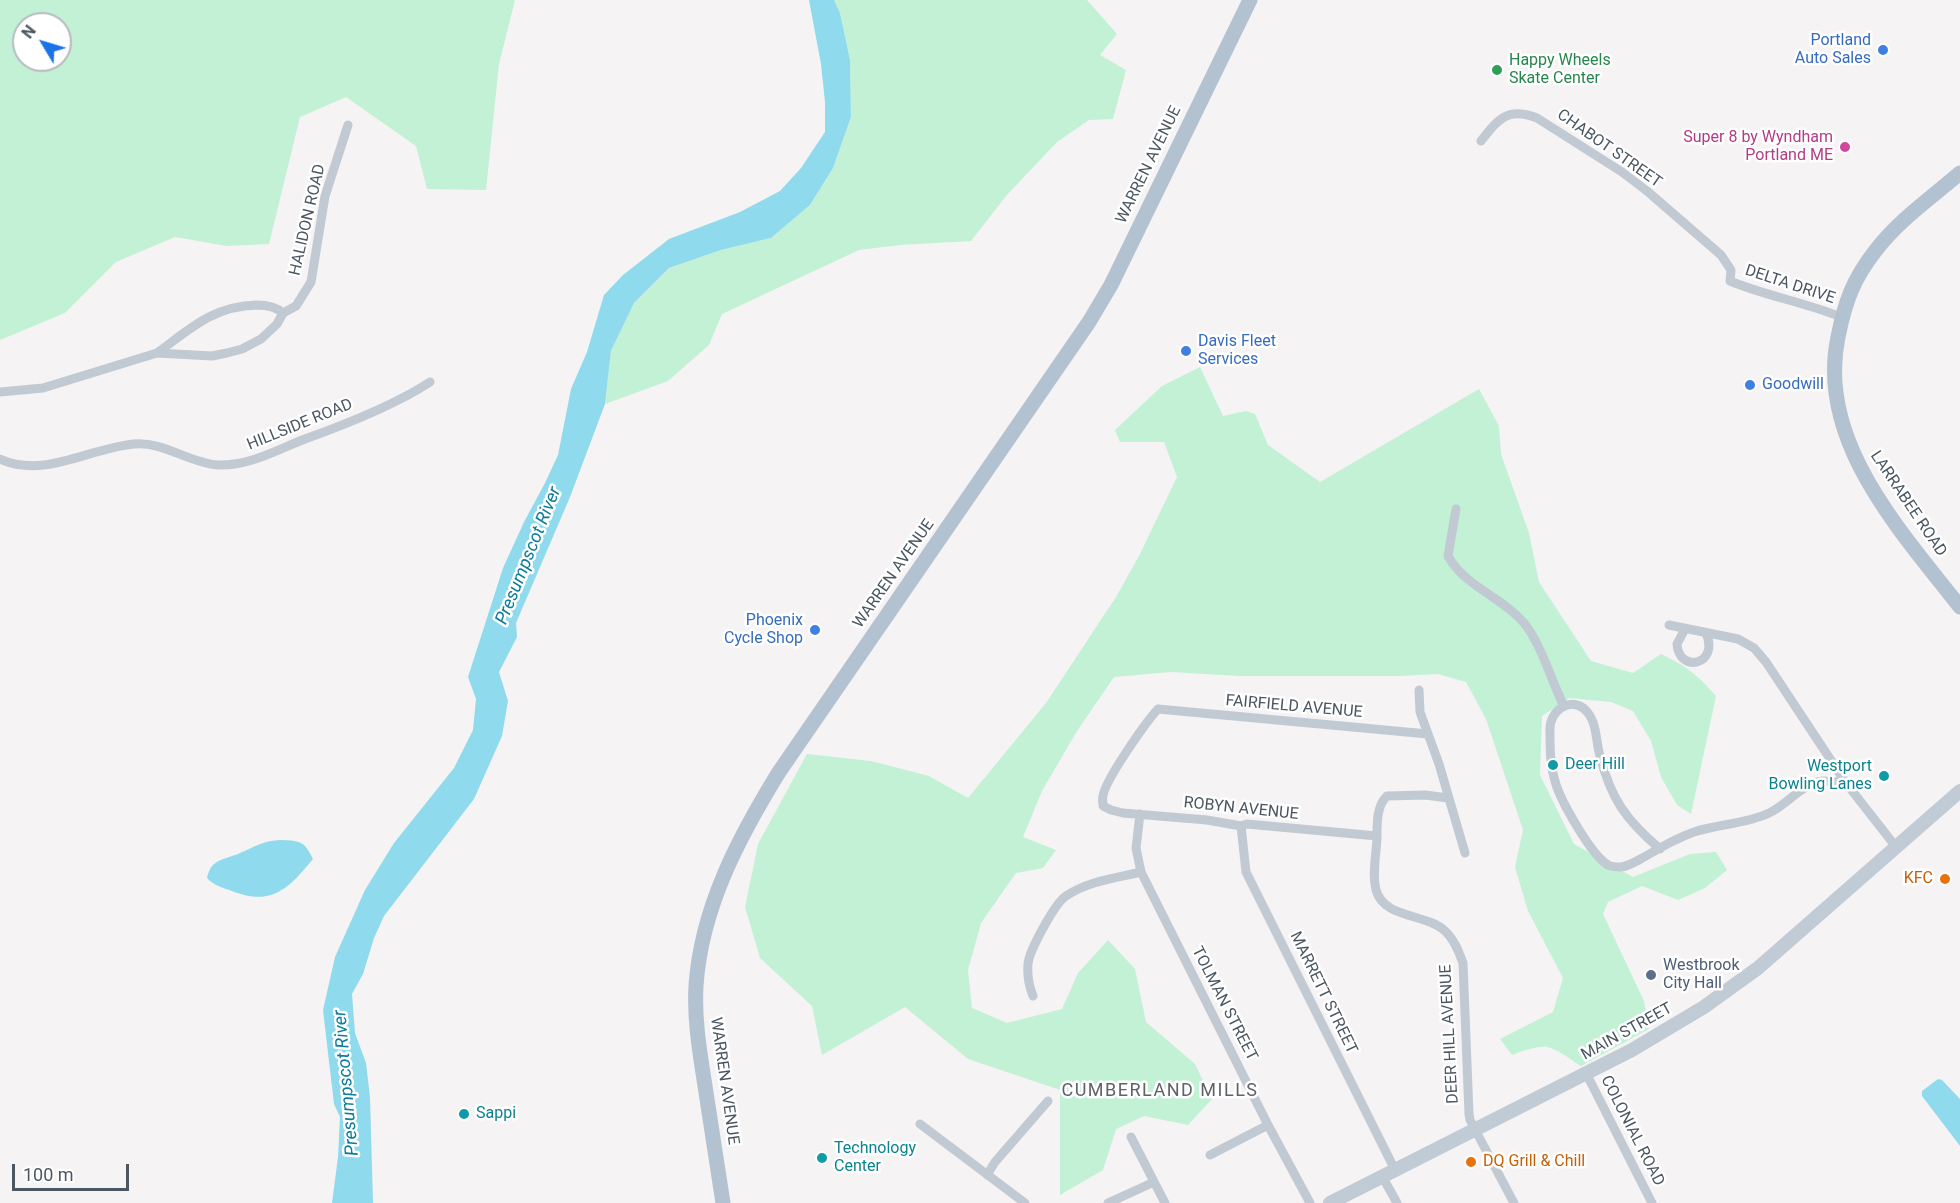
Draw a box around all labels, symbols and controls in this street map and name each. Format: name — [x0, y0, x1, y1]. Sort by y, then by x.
north arrow — [12, 12, 72, 72]
text: N — [18, 22, 40, 42]
place label: Portland Auto Sales — [1795, 31, 1871, 69]
marker: Portland Auto Sales — [1876, 43, 1890, 57]
place label: Happy Wheels Skate Center — [1509, 51, 1611, 89]
marker: Happy Wheels Skate Center — [1490, 63, 1504, 77]
street label: WARREN AVENUE — [1112, 103, 1186, 227]
street label: CHABOT STREET — [1553, 106, 1665, 192]
place label: Super 8 by Wyndham Portland ME — [1683, 128, 1833, 166]
marker: Super 8 by Wyndham Portland ME — [1838, 140, 1852, 154]
street label: HALIDON ROAD — [286, 163, 330, 277]
street label: DELTA DRIVE — [1743, 261, 1837, 309]
place label: Davis Fleet Services — [1198, 332, 1276, 370]
marker: Davis Fleet Services — [1179, 344, 1193, 358]
place label: Goodwill — [1762, 375, 1824, 395]
marker: Goodwill — [1743, 378, 1757, 392]
street label: HILLSIDE ROAD — [244, 395, 356, 455]
street label: LARRABEE ROAD — [1866, 448, 1950, 560]
water label: Presumpscot River — [492, 484, 566, 628]
street label: WARREN AVENUE — [849, 516, 939, 632]
place label: Phoenix Cycle Shop — [724, 611, 803, 649]
marker: Phoenix Cycle Shop — [808, 623, 822, 637]
street label: FAIRFIELD AVENUE — [1225, 691, 1363, 723]
place label: Deer Hill — [1565, 755, 1625, 775]
place label: Westport Bowling Lanes — [1768, 757, 1872, 795]
marker: Deer Hill — [1546, 758, 1560, 772]
marker: Westport Bowling Lanes — [1877, 769, 1891, 783]
street label: ROBYN AVENUE — [1183, 793, 1299, 825]
place label: KFC — [1904, 869, 1933, 889]
marker: KFC — [1938, 872, 1952, 886]
street label: MARRETT STREET — [1285, 929, 1361, 1057]
street label: TOLMAN STREET — [1187, 944, 1261, 1064]
place label: Westbrook City Hall — [1663, 956, 1740, 994]
street label: DEER HILL AVENUE — [1437, 964, 1463, 1104]
marker: Westbrook City Hall — [1644, 968, 1658, 982]
street label: MAIN STREET — [1578, 999, 1676, 1065]
water label: Presumpscot River — [330, 1009, 364, 1157]
street label: WARREN AVENUE — [706, 1016, 742, 1146]
street label: COLONIAL ROAD — [1596, 1073, 1668, 1189]
district label: CUMBERLAND MILLS — [1061, 1080, 1259, 1102]
place label: Sappi — [476, 1104, 516, 1124]
marker: Sappi — [457, 1107, 471, 1121]
place label: Technology Center — [834, 1139, 916, 1177]
marker: Technology Center — [815, 1151, 829, 1165]
scale bar — [15, 1152, 132, 1190]
place label: DQ Grill & Chill — [1483, 1152, 1585, 1172]
marker: DQ Grill & Chill — [1464, 1155, 1478, 1169]
text: 100 m — [23, 1164, 74, 1185]

